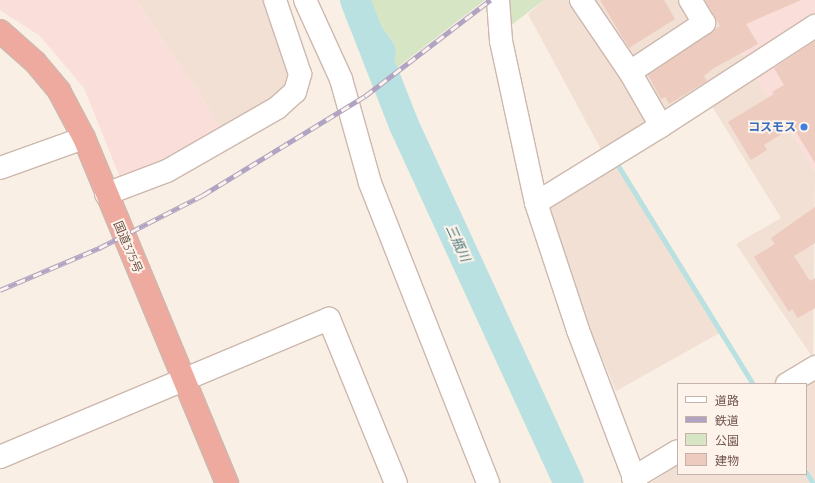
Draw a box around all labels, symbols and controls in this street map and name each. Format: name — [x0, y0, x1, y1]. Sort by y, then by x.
place label: コスモス — [748, 120, 796, 134]
marker: コスモス — [799, 122, 809, 132]
street label: 国道375号 — [111, 219, 145, 275]
water label: 三瓶川 — [443, 222, 473, 264]
legend — [677, 383, 807, 475]
text: 道路 — [715, 393, 739, 408]
text: 鉄道 — [715, 413, 739, 428]
text: 公園 — [715, 433, 739, 448]
text: 建物 — [715, 453, 739, 468]

